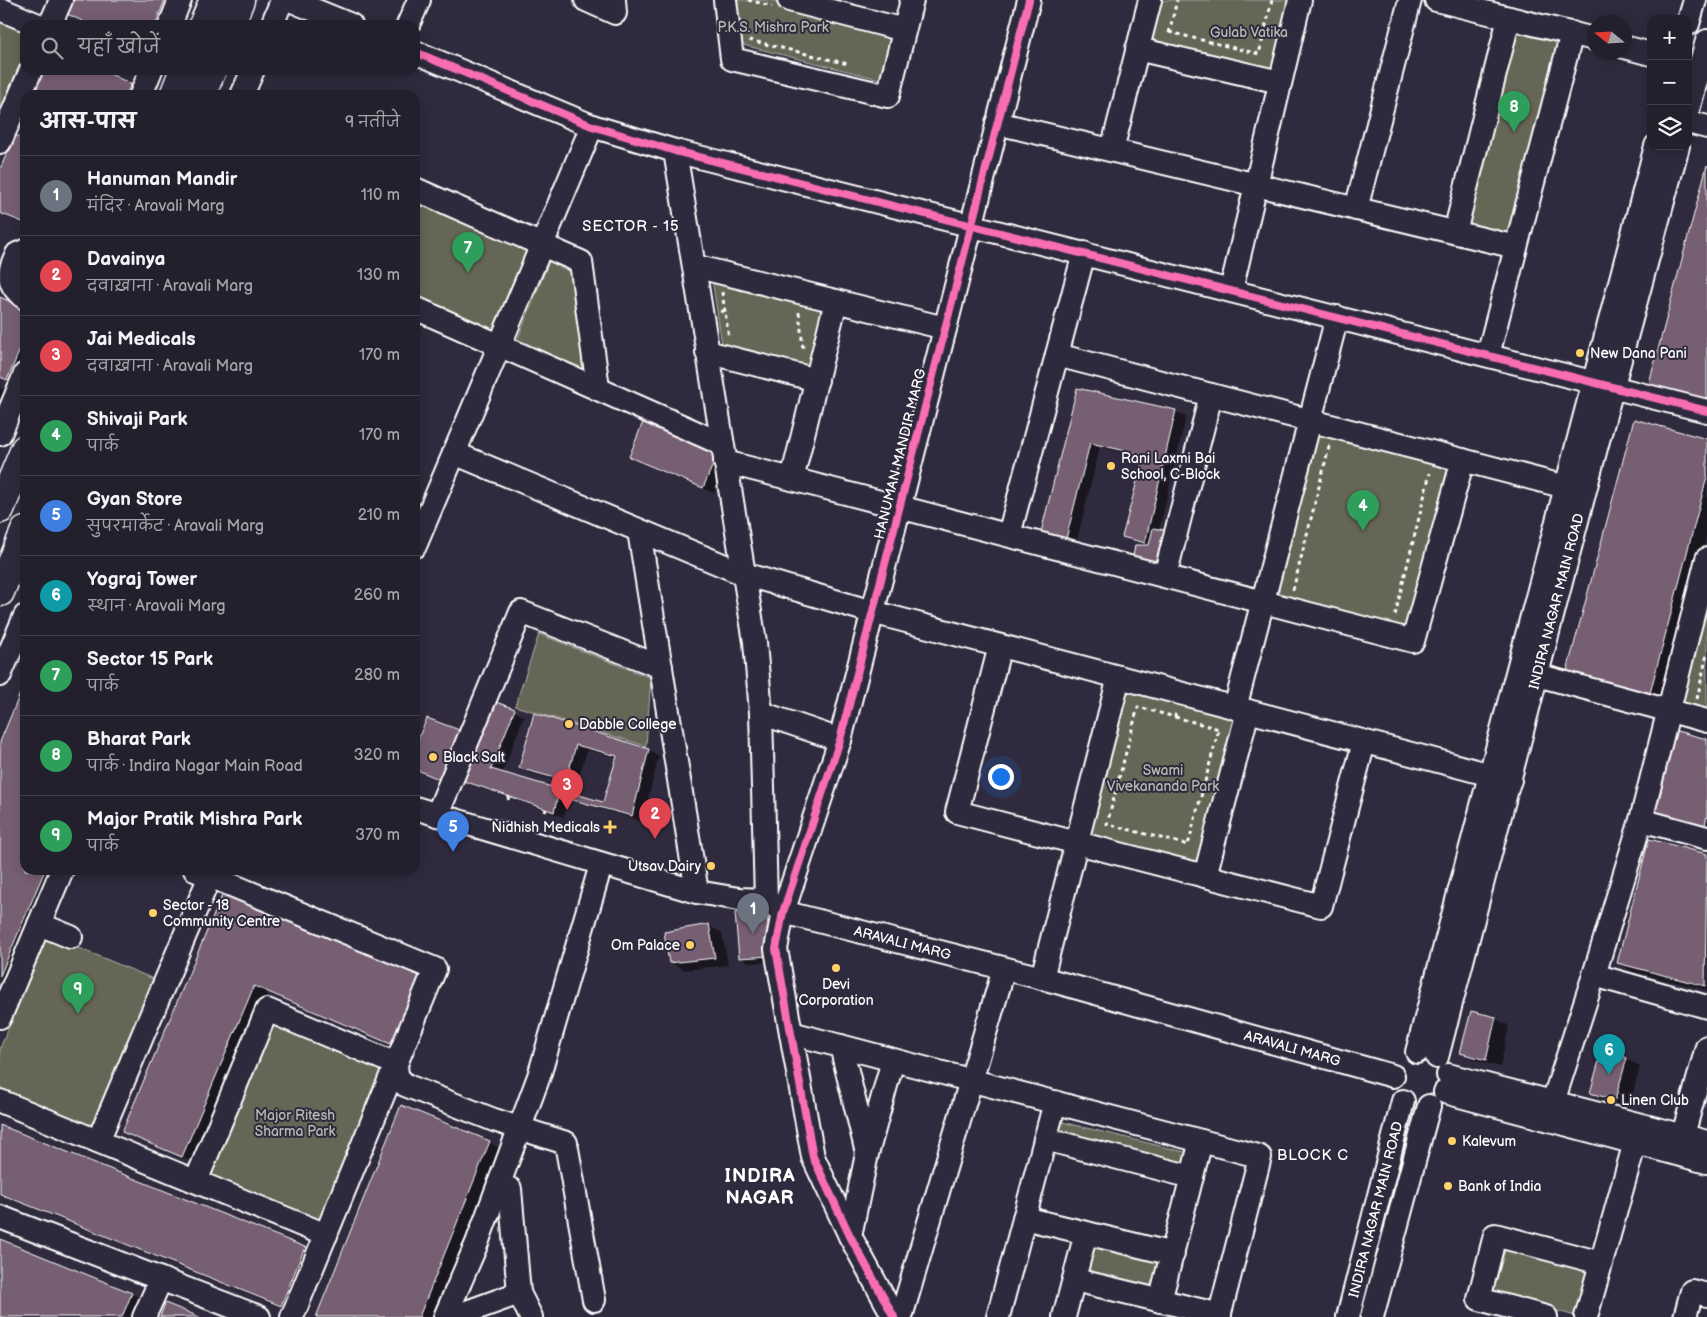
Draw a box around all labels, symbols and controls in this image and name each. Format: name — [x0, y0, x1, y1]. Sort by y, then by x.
north arrow — [1587, 15, 1632, 60]
map controls — [1647, 15, 1692, 150]
button: + — [1647, 15, 1692, 60]
park label: P.K.S. Mishra Park — [717, 19, 829, 36]
search box — [20, 20, 420, 75]
park label: Gulab Vatika — [1210, 24, 1288, 41]
icon: search — [38, 34, 66, 62]
text: यहाँ खोजें — [78, 36, 160, 59]
button: − — [1647, 60, 1692, 105]
pin: 8 — [1498, 91, 1530, 132]
button: layers — [1647, 105, 1692, 150]
text: आस-पास — [40, 109, 136, 134]
text: 9 नतीजे — [345, 113, 400, 132]
text: Hanuman Mandir — [87, 168, 237, 191]
text: 1 — [53, 186, 59, 205]
text: 110 m — [361, 186, 400, 205]
text: मंदिर · Aravali Marg — [87, 197, 224, 216]
district label: SECTOR - 15 — [582, 217, 680, 236]
pin: 7 — [452, 232, 484, 273]
text: Davainya — [87, 248, 165, 271]
text: 2 — [51, 266, 61, 285]
text: 130 m — [357, 266, 400, 285]
text: दवाख़ाना · Aravali Marg — [87, 277, 253, 296]
text: Jai Medicals — [87, 328, 196, 351]
place label: New Dana Pani — [1590, 345, 1687, 362]
text: 3 — [51, 346, 61, 365]
text: 170 m — [359, 346, 400, 365]
marker: New Dana Pani — [1574, 347, 1586, 359]
text: दवाख़ाना · Aravali Marg — [87, 357, 253, 376]
street label: HANUMAN MANDIR MARG — [871, 367, 930, 541]
text: Shivaji Park — [87, 408, 187, 431]
text: 4 — [51, 426, 61, 445]
text: 170 m — [359, 426, 400, 445]
text: पार्क — [87, 437, 118, 456]
place label: Rani Laxmi Bai School, C-Block — [1121, 450, 1220, 483]
marker: Rani Laxmi Bai School, C-Block — [1105, 460, 1117, 472]
text: Gyan Store — [87, 488, 183, 511]
pin: 4 — [1347, 490, 1379, 531]
text: 5 — [51, 506, 61, 525]
text: 210 m — [358, 506, 400, 525]
street label: INDIRA NAGAR MAIN ROAD — [1525, 511, 1587, 691]
text: सुपरमार्केट · Aravali Marg — [87, 517, 264, 536]
text: Yograj Tower — [87, 568, 197, 591]
text: 6 — [51, 586, 61, 605]
text: 260 m — [354, 586, 400, 605]
text: स्थान · Aravali Marg — [87, 597, 225, 616]
text: Sector 15 Park — [87, 648, 213, 671]
text: 7 — [52, 666, 60, 685]
text: 280 m — [354, 666, 400, 685]
text: पार्क — [87, 677, 118, 696]
place label: Dabble College — [579, 716, 677, 733]
marker: Dabble College — [563, 718, 575, 730]
text: Bharat Park — [87, 728, 191, 751]
text: 8 — [51, 746, 61, 765]
text: 320 m — [354, 746, 400, 765]
place label: Black Salt — [443, 749, 506, 766]
marker: Black Salt — [427, 751, 439, 763]
text: पार्क · Indira Nagar Main Road — [87, 757, 303, 776]
park label: Swami Vivekananda Park — [1107, 762, 1219, 795]
your location — [988, 764, 1014, 790]
pin: 3 — [551, 769, 583, 810]
pin: 2 — [639, 798, 671, 839]
text: Major Pratik Mishra Park — [87, 808, 302, 831]
pin: 5 — [437, 811, 469, 852]
place label: Nidhish Medicals — [492, 819, 600, 836]
marker: Nidhish Medicals — [604, 821, 616, 833]
text: 9 — [51, 826, 61, 845]
text: 370 m — [355, 826, 400, 845]
text: पार्क — [87, 837, 118, 856]
place label: Utsav Dairy — [628, 858, 702, 875]
marker: Utsav Dairy — [705, 860, 717, 872]
pin: 1 — [737, 893, 769, 934]
place label: Sector - 18 Community Centre — [163, 897, 280, 930]
marker: Sector - 18 Community Centre — [147, 907, 159, 919]
street label: ARAVALI MARG — [852, 922, 953, 963]
place label: Om Palace — [611, 937, 680, 954]
marker: Om Palace — [684, 939, 696, 951]
marker: Devi Corporation — [830, 962, 842, 974]
pin: 9 — [62, 973, 94, 1014]
place label: Devi Corporation — [798, 976, 874, 1009]
street label: ARAVALI MARG — [1242, 1026, 1343, 1070]
pin: 6 — [1593, 1034, 1625, 1075]
place label: Linen Club — [1621, 1092, 1689, 1109]
marker: Linen Club — [1605, 1094, 1617, 1106]
park label: Major Ritesh Sharma Park — [255, 1107, 335, 1140]
street label: INDIRA NAGAR MAIN ROAD — [1345, 1119, 1406, 1299]
place label: Kalevum — [1462, 1133, 1516, 1150]
marker: Kalevum — [1446, 1135, 1458, 1147]
district label: BLOCK C — [1277, 1146, 1349, 1165]
district label: INDIRA NAGAR — [724, 1165, 796, 1210]
place label: Bank of India — [1458, 1178, 1542, 1195]
marker: Bank of India — [1442, 1180, 1454, 1192]

